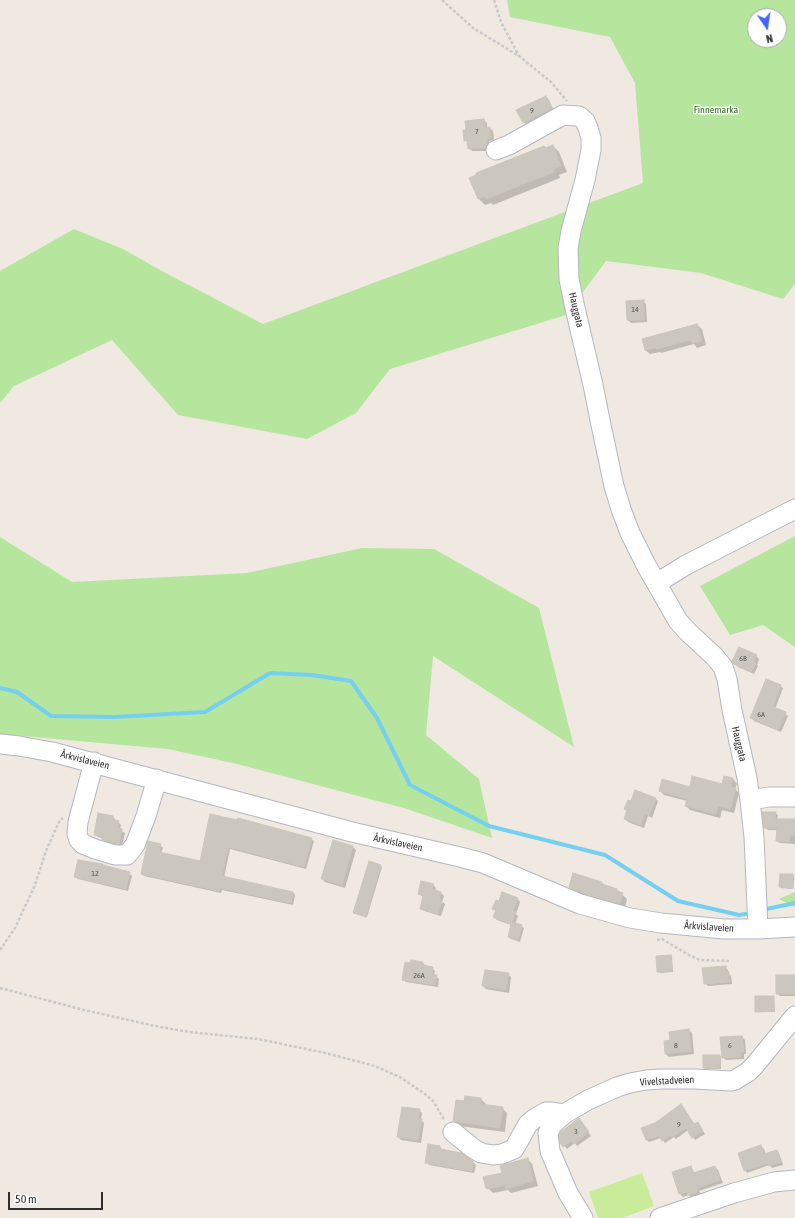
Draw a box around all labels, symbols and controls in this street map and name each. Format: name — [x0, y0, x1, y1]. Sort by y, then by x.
north arrow — [747, 8, 787, 48]
text: N — [765, 32, 774, 45]
park label: Finnemarka — [694, 104, 738, 116]
house number: 9 — [530, 105, 534, 115]
house number: 7 — [475, 126, 479, 136]
street label: Hauggata — [566, 291, 586, 329]
house number: 14 — [631, 304, 639, 314]
house number: 6B — [739, 653, 747, 663]
house number: 6A — [757, 709, 765, 719]
street label: Hauggata — [729, 725, 749, 763]
street label: Årkvislaveien — [59, 748, 111, 772]
street label: Årkvislaveien — [372, 832, 424, 854]
house number: 12 — [91, 868, 99, 878]
street label: Årkvislaveien — [684, 919, 734, 935]
house number: 26A — [413, 970, 425, 980]
house number: 8 — [674, 1040, 678, 1050]
house number: 6 — [728, 1040, 732, 1050]
street label: Vivelstadveien — [639, 1074, 695, 1088]
house number: 9 — [677, 1119, 681, 1129]
house number: 3 — [574, 1126, 578, 1136]
scale bar — [10, 1184, 105, 1210]
text: 50 m — [15, 1192, 37, 1206]

